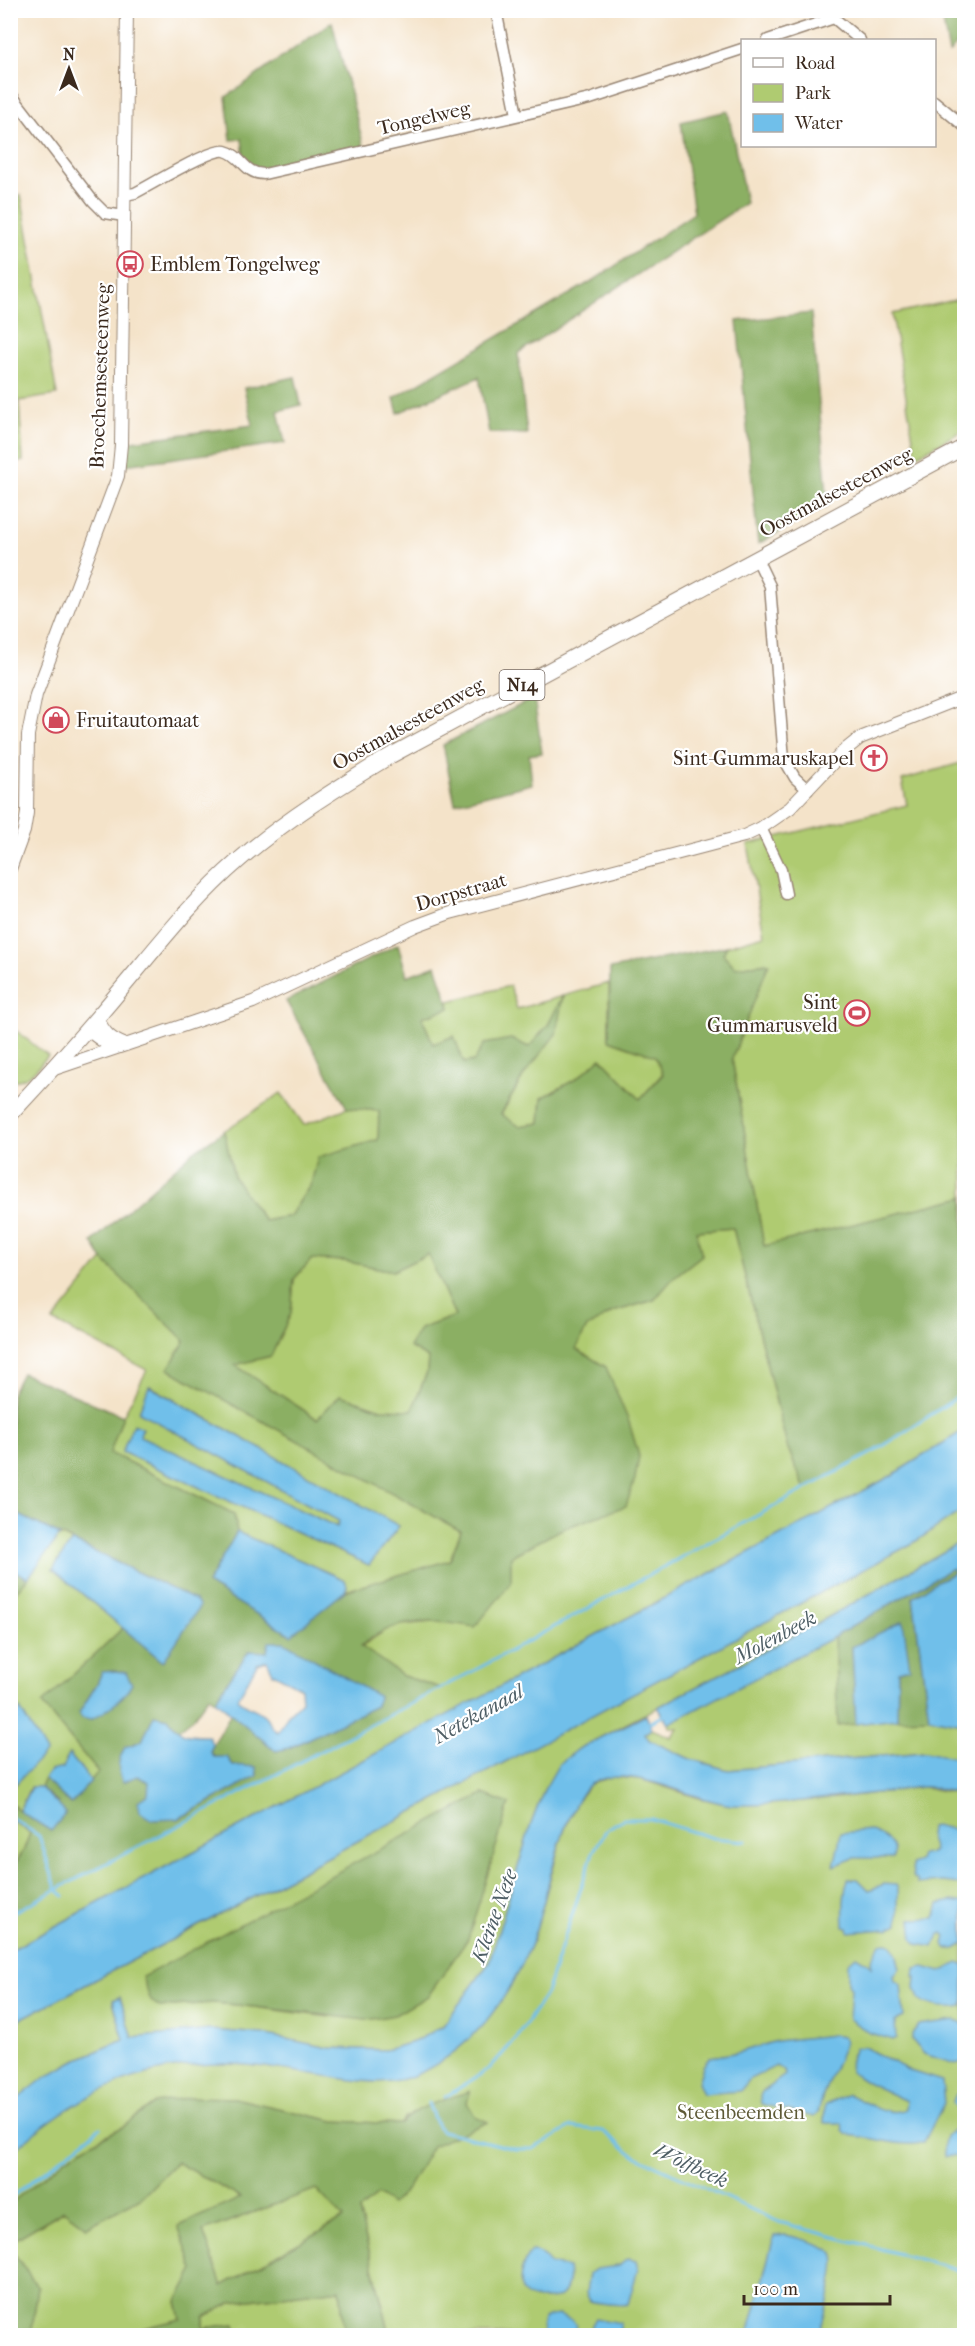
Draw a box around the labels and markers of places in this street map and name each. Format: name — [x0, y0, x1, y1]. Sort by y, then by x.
bus stop icon: Emblem Tongelweg — [115, 249, 145, 279]
place label: Emblem Tongelweg — [150, 253, 320, 276]
shop icon: Fruitautomaat — [41, 705, 71, 735]
place label: Fruitautomaat — [76, 709, 199, 732]
church icon: Sint-Gummaruskapel — [859, 743, 889, 773]
place label: Sint-Gummaruskapel — [673, 747, 854, 770]
place label: Sint Gummarusveld — [707, 991, 839, 1037]
sports icon: Sint Gummarusveld — [842, 998, 872, 1028]

